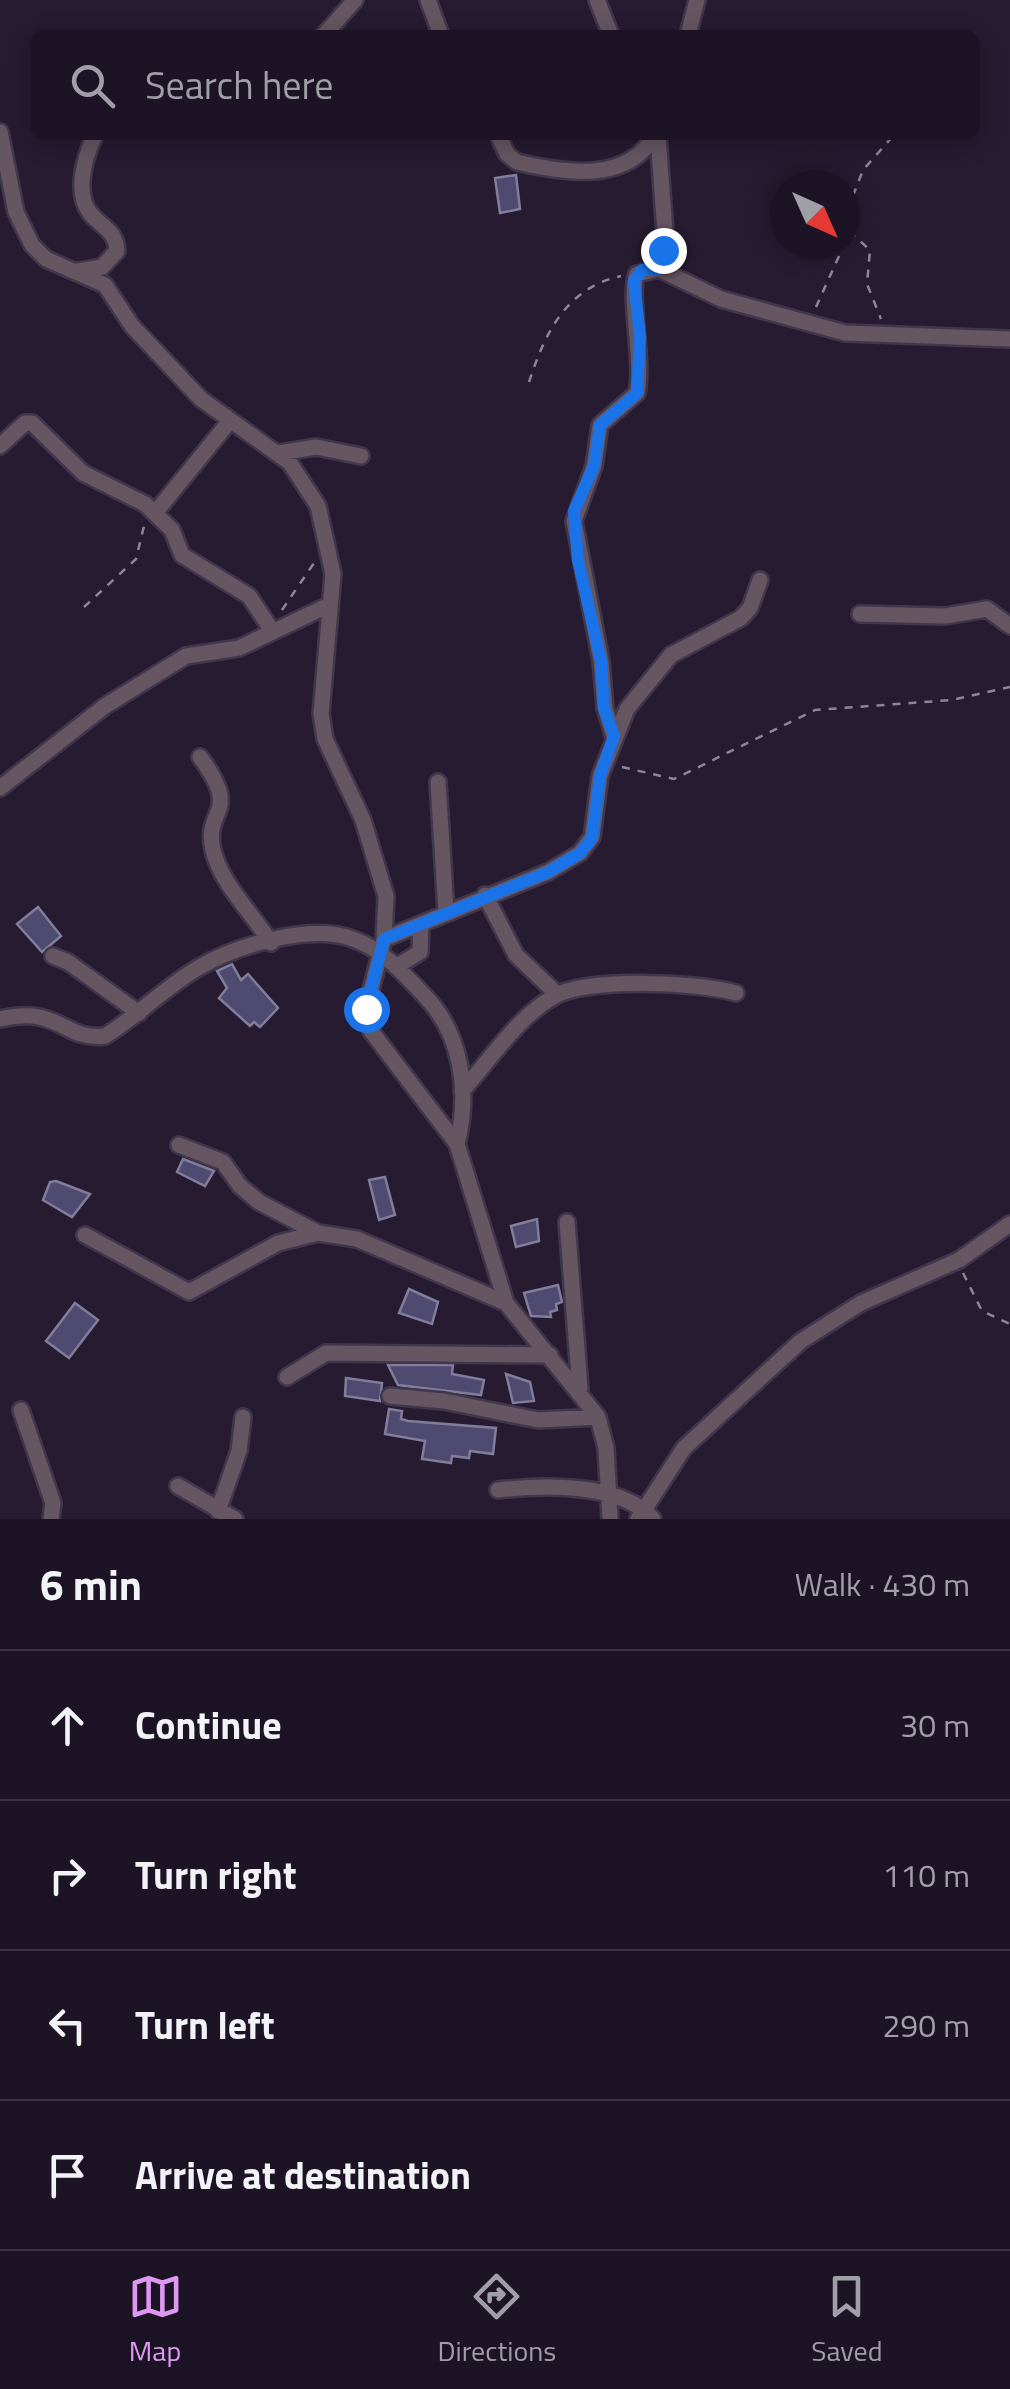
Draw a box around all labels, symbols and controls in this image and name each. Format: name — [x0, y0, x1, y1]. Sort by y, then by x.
search box — [30, 30, 980, 140]
text: Search here — [145, 56, 333, 114]
icon: search — [65, 58, 120, 113]
north arrow — [770, 170, 860, 260]
route end — [641, 228, 687, 274]
route start — [344, 987, 390, 1033]
text: 6 min — [40, 1552, 142, 1616]
text: Walk · 430 m — [795, 1560, 970, 1608]
text: Continue — [135, 1696, 282, 1754]
icon: ahead — [40, 1698, 95, 1753]
text: 30 m — [900, 1701, 970, 1749]
text: Turn right — [135, 1846, 297, 1904]
icon: right — [40, 1848, 95, 1903]
text: 110 m — [882, 1851, 970, 1899]
text: Turn left — [135, 1996, 275, 2054]
icon: left — [40, 1998, 95, 2053]
text: 290 m — [882, 2001, 970, 2049]
text: Arrive at destination — [135, 2146, 471, 2204]
icon: arrive — [40, 2148, 95, 2203]
tab: Map — [128, 2269, 183, 2372]
tab: Directions — [438, 2269, 556, 2372]
tab: Saved — [811, 2269, 882, 2372]

